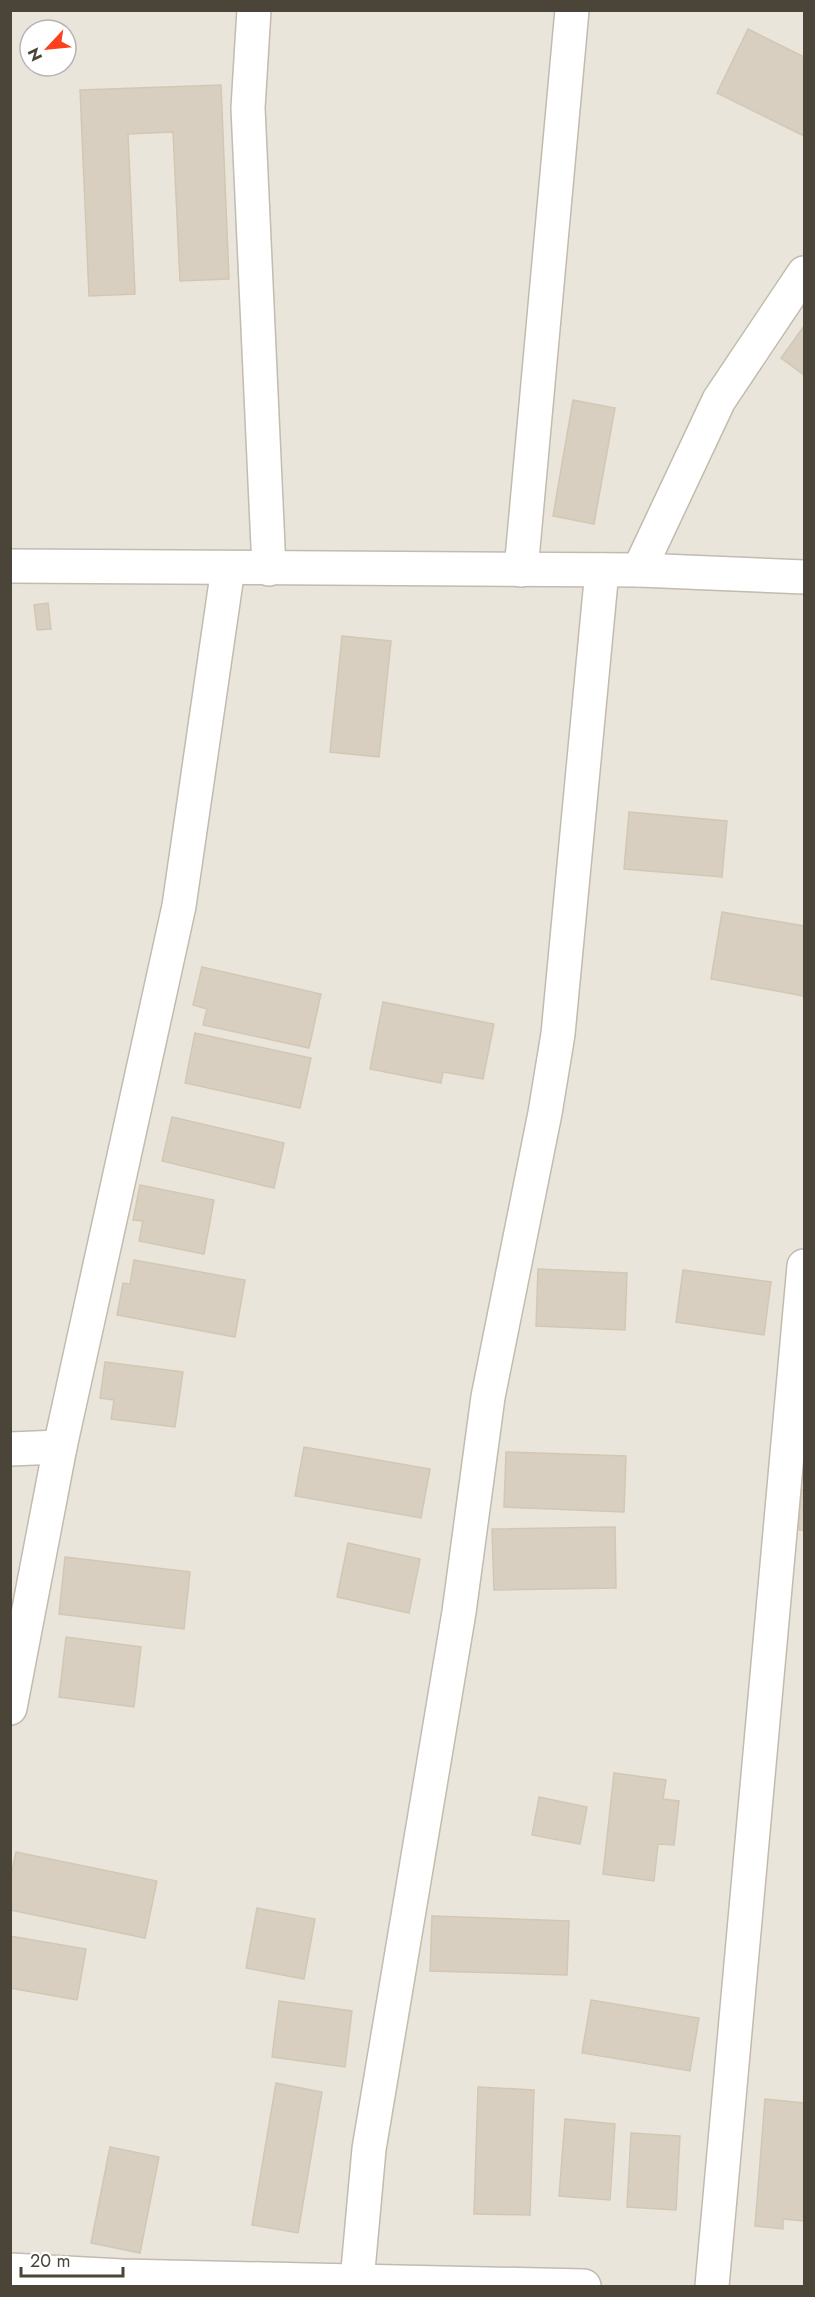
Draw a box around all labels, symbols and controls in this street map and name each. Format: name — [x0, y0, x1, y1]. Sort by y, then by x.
north arrow — [18, 18, 78, 78]
text: N — [22, 44, 48, 65]
scale bar — [21, 2240, 123, 2278]
text: 20 m — [30, 2248, 70, 2274]

